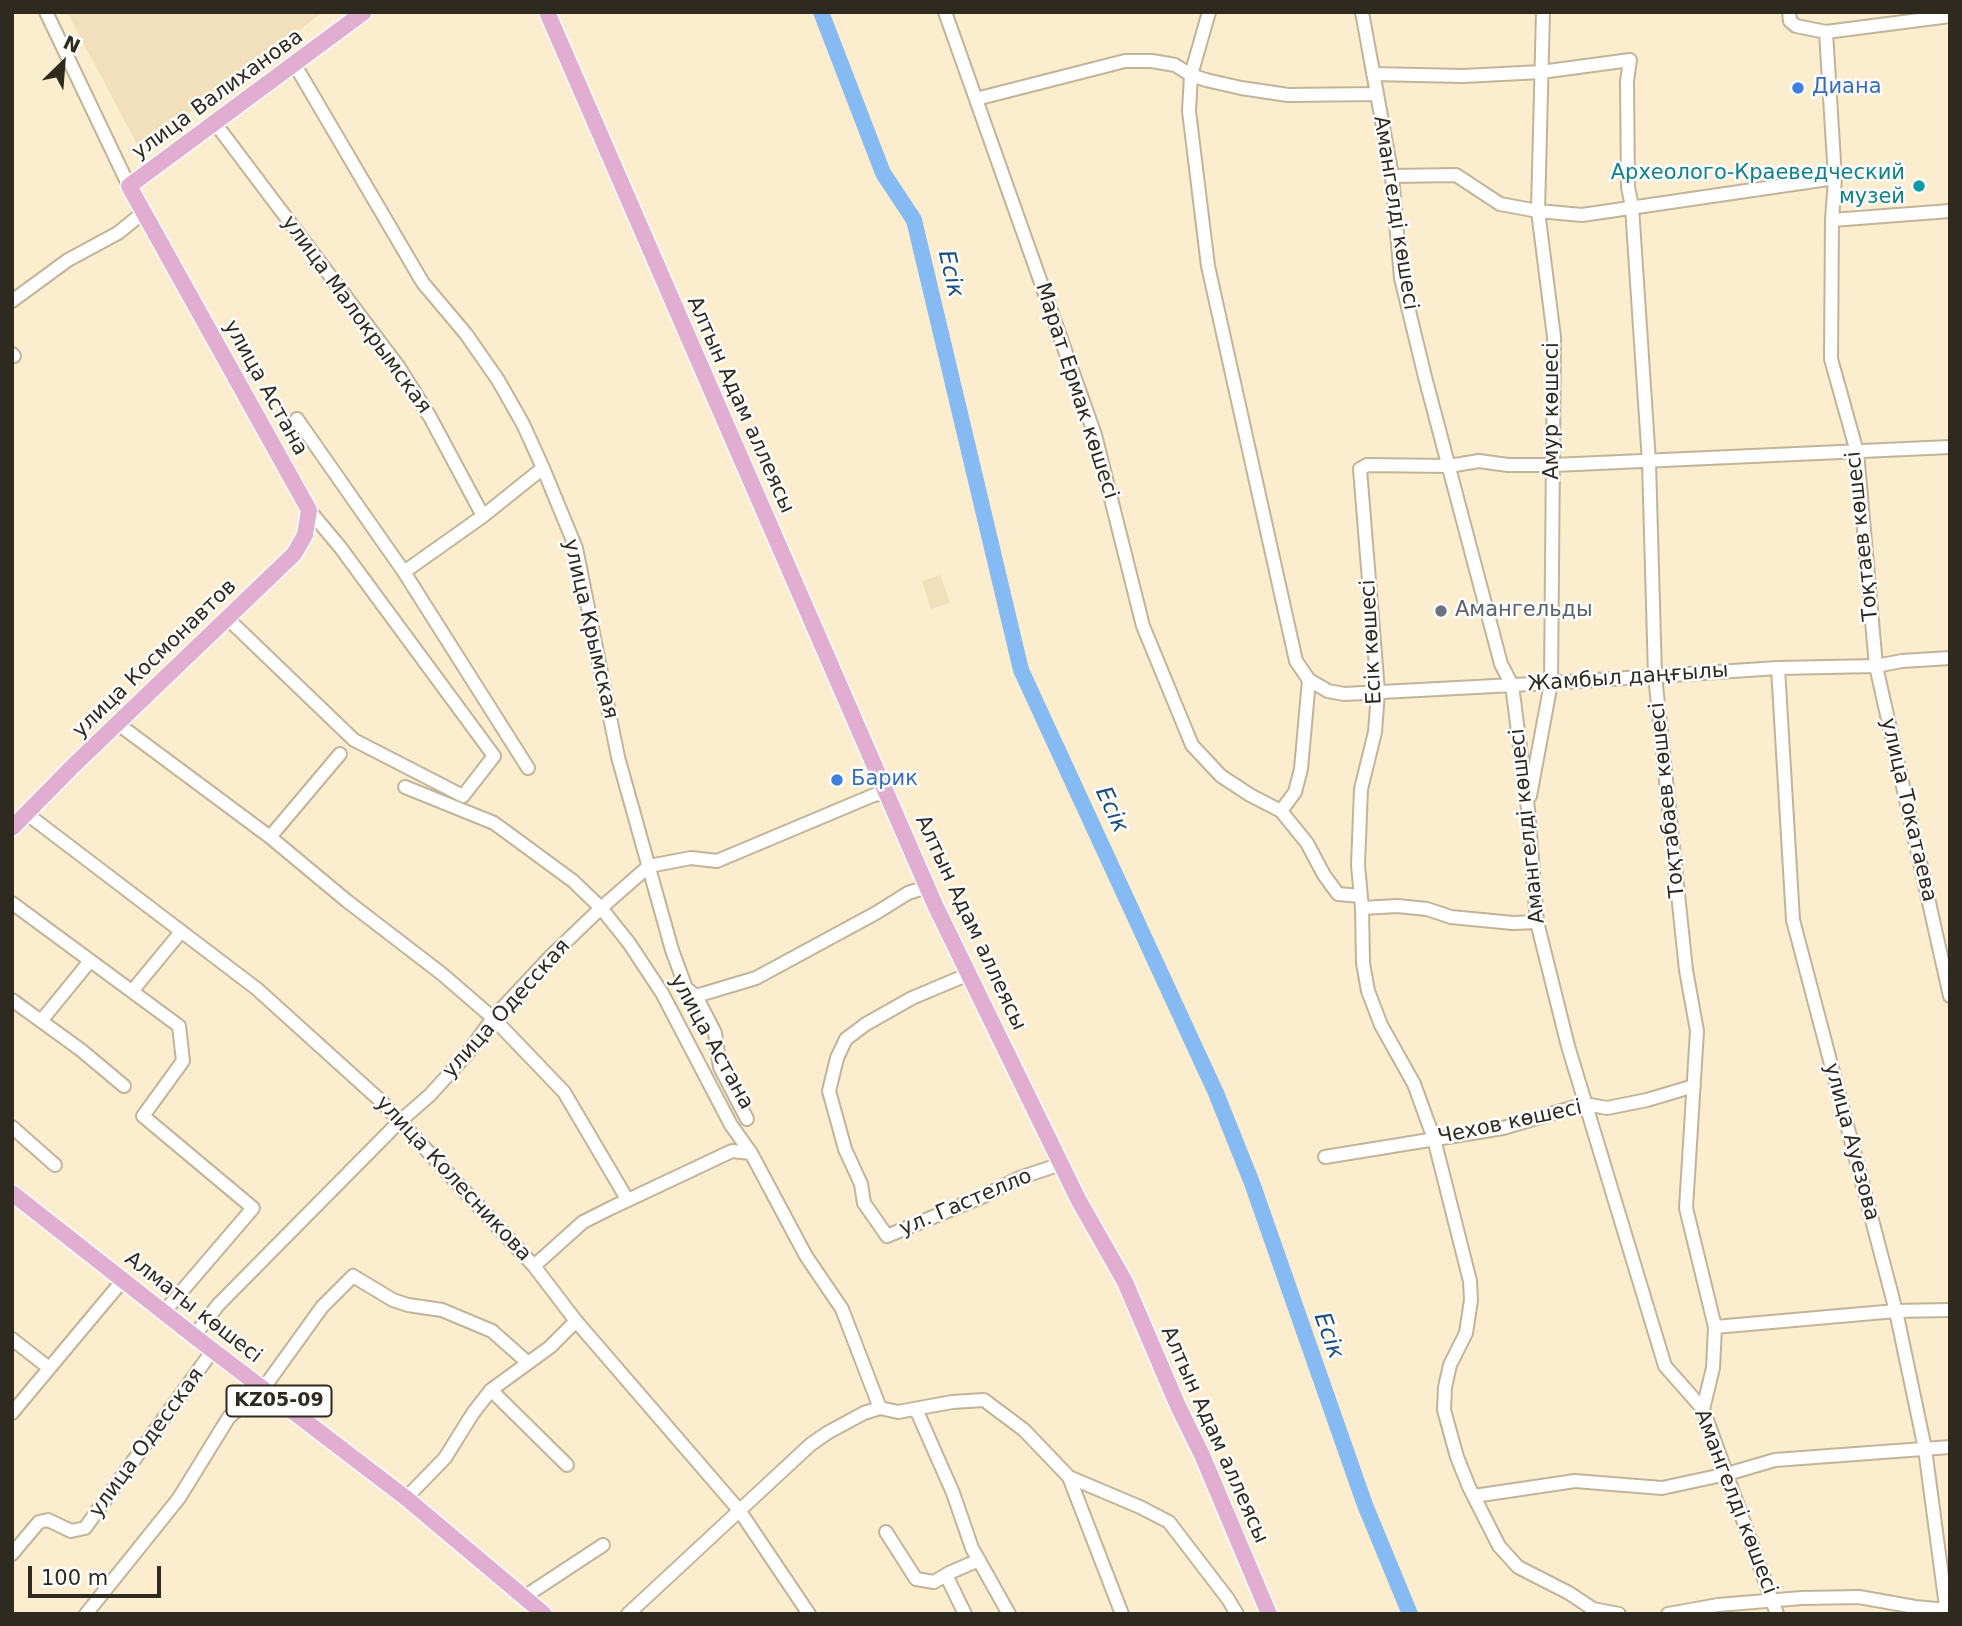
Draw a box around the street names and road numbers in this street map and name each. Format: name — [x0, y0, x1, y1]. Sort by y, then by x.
street label: улица Валиханова — [128, 25, 308, 165]
street label: Амангелді көшесі — [1367, 114, 1423, 312]
street label: улица Малокрымская — [276, 211, 436, 419]
street label: Марат Ермак көшесі — [1029, 280, 1123, 502]
street label: Алтын Адам аллеясы — [681, 293, 799, 517]
street label: улица Астана — [217, 316, 313, 460]
street label: Амур көшесі — [1540, 342, 1566, 480]
street label: Тоқтаев көшесі — [1842, 450, 1884, 622]
street label: улица Крымская — [557, 537, 623, 721]
street label: улица Космонавтов — [68, 574, 242, 744]
street label: Есік көшесі — [1356, 579, 1388, 705]
street label: Жамбыл даңғылы — [1527, 658, 1729, 698]
street label: Тоқтабаев көшесі — [1645, 701, 1691, 899]
street label: улица Токатаева — [1875, 716, 1941, 904]
street label: Амангелді көшесі — [1505, 727, 1551, 925]
street label: Алтын Адам аллеясы — [909, 811, 1031, 1035]
street label: улица Одесская — [438, 934, 576, 1084]
street label: улица Астана — [663, 970, 759, 1114]
street label: улица Ауезова — [1818, 1060, 1884, 1224]
street label: улица Колесникова — [370, 1091, 536, 1267]
street label: Чехов көшесі — [1436, 1095, 1584, 1151]
street label: ул. Гастелло — [896, 1164, 1036, 1242]
street label: Алматы көшесі — [119, 1247, 267, 1369]
street label: Алтын Адам аллеясы — [1155, 1323, 1273, 1547]
street label: улица Одесская — [84, 1363, 210, 1523]
road number: KZ05-09 — [226, 1386, 332, 1416]
street label: Амангелді көшесі — [1688, 1406, 1782, 1598]

